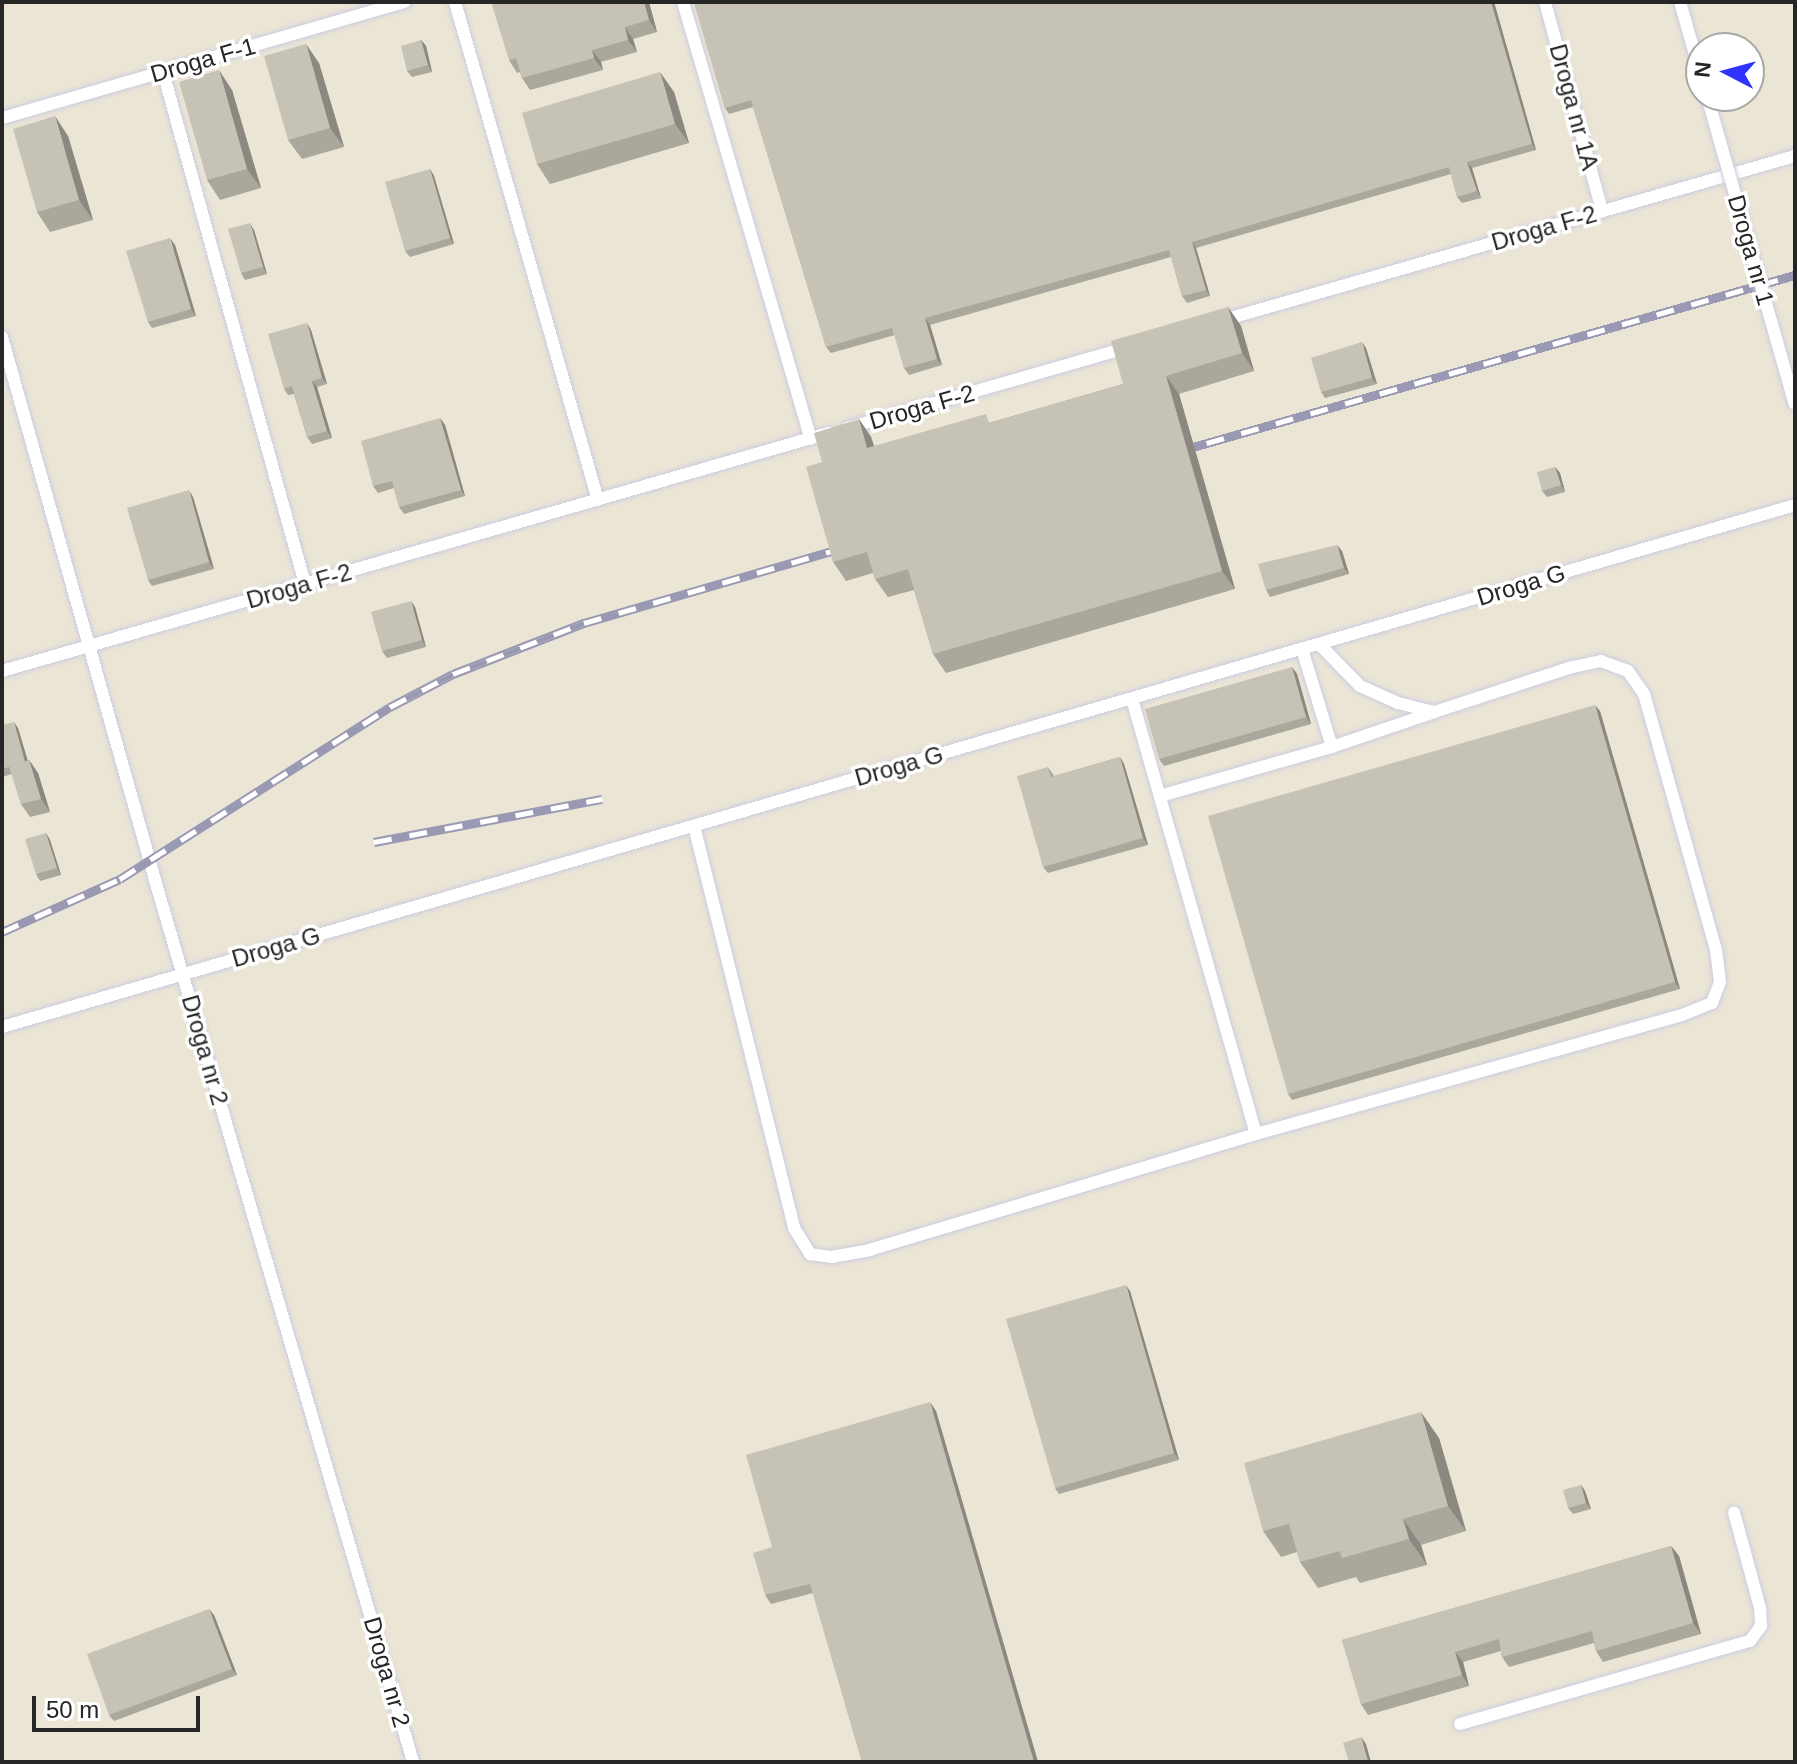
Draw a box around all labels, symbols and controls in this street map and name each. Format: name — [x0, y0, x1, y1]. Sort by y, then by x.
street label: Droga F-1 — [147, 31, 259, 89]
north arrow — [1685, 32, 1765, 112]
street label: Droga nr 1A — [1543, 41, 1605, 173]
text: N — [1689, 60, 1716, 79]
street label: Droga nr 1 — [1722, 192, 1780, 308]
street label: Droga F-2 — [1488, 199, 1600, 257]
street label: Droga F-2 — [866, 378, 978, 436]
street label: Droga F-2 — [243, 557, 355, 615]
street label: Droga G — [1473, 558, 1569, 612]
street label: Droga G — [851, 740, 947, 792]
street label: Droga G — [228, 921, 324, 973]
street label: Droga nr 2 — [176, 992, 234, 1108]
street label: Droga nr 2 — [358, 1614, 416, 1730]
scale bar — [36, 1680, 204, 1730]
text: 50 m — [46, 1696, 99, 1723]

